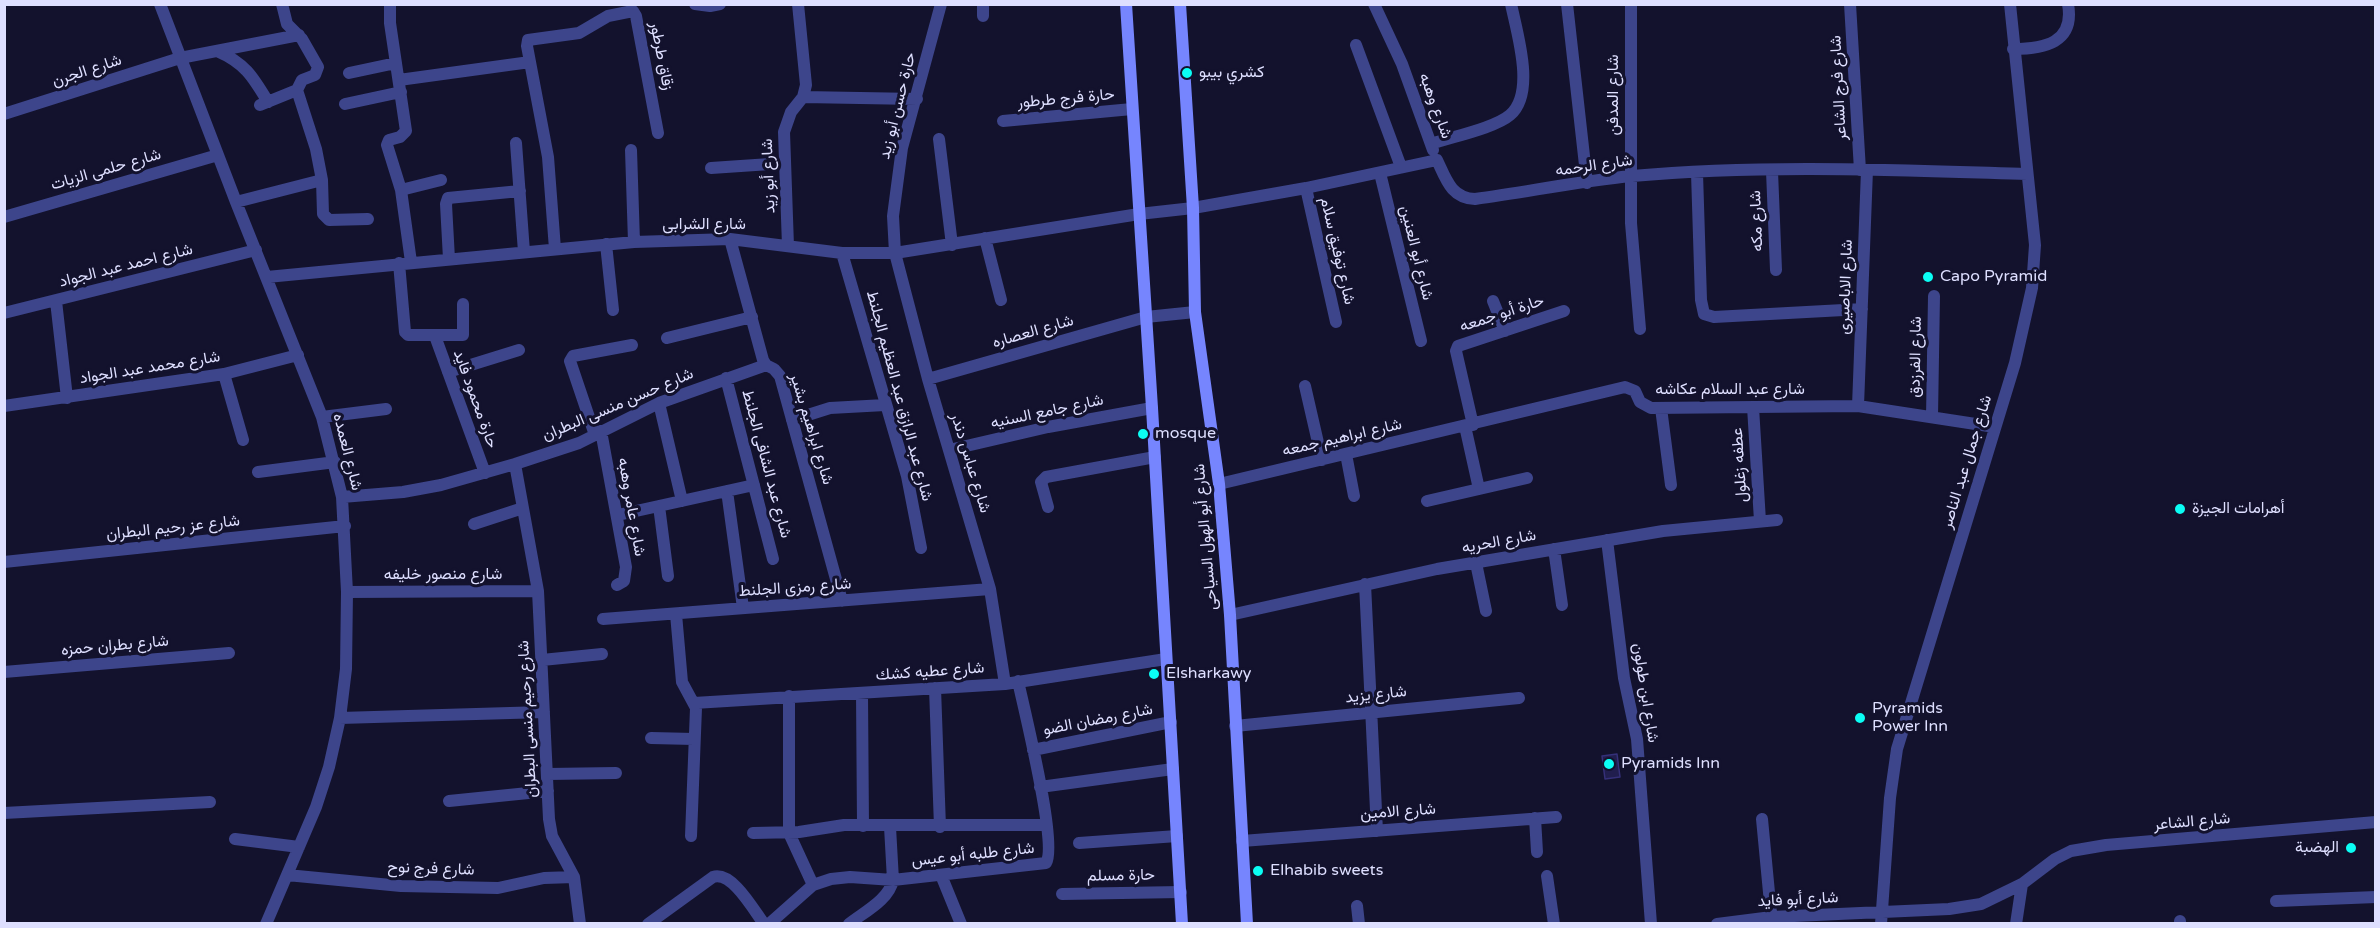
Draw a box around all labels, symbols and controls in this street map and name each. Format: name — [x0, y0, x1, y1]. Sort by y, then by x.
street label: زقاق طرطور — [645, 20, 677, 92]
street label: شارع فرج الشاعر — [1827, 35, 1851, 141]
street label: شارع الجرن — [50, 51, 124, 91]
street label: حارة حسن أبو زيد — [875, 51, 921, 161]
street label: شارع المدفن — [1604, 54, 1624, 136]
place label: كشري بيبو — [1199, 63, 1264, 83]
marker: كشري بيبو — [1180, 66, 1194, 80]
street label: شارع وهبه — [1414, 71, 1456, 141]
street label: حارة فرج طرطور — [1017, 85, 1115, 113]
street label: شارع أبو زيد — [758, 138, 780, 214]
street label: شارع حلمى الزيات — [49, 145, 163, 195]
street label: شارع الرحمه — [1554, 151, 1634, 181]
street label: شارع مكه — [1746, 190, 1768, 252]
street label: شارع توفيق سلام — [1315, 195, 1359, 307]
street label: شارع أبو العنين — [1395, 204, 1437, 302]
street label: شارع الشرابى — [662, 215, 746, 235]
street label: شارع الاباصيرى — [1835, 239, 1857, 335]
street label: شارع احمد عبد الجواد — [57, 240, 195, 292]
place label: Capo Pyramid — [1940, 267, 2047, 287]
marker: Capo Pyramid — [1921, 270, 1935, 284]
street label: شارع عبد الرازق عبد العظيم الجلنط — [862, 289, 936, 503]
street label: حارة أبو جمعه — [1457, 291, 1547, 337]
street label: شارع العصاره — [990, 311, 1076, 353]
street label: شارع الفرزدق — [1906, 316, 1926, 398]
street label: شارع محمد عبد الجواد — [78, 347, 222, 389]
street label: حارة محمود فايد — [448, 347, 502, 451]
street label: شارع حسن منسى البطران — [539, 364, 697, 446]
street label: شارع ابراهيم بشير — [785, 371, 837, 487]
street label: شارع عبد السلام عكاشه — [1655, 380, 1805, 400]
street label: شارع عبد الشافى الجلنط — [737, 388, 795, 540]
street label: شارع جامع السنيه — [989, 391, 1105, 433]
street label: شارع جمال عبد الناصر — [1938, 393, 1996, 531]
street label: شارع العمده — [328, 411, 366, 493]
street label: شارع عباس دندر — [946, 411, 994, 515]
street label: شارع ابراهيم جمعه — [1280, 415, 1404, 461]
place label: mosque — [1155, 424, 1216, 444]
marker: mosque — [1136, 427, 1150, 441]
street label: عطفه زغلول — [1728, 427, 1752, 503]
street label: شارع عامر وهبه — [613, 456, 649, 558]
street label: شارع أبو الهول السياحى — [1190, 463, 1222, 611]
place label: أهرامات الجيزة — [2192, 499, 2284, 519]
marker: أهرامات الجيزة — [2173, 502, 2187, 516]
street label: شارع عز رحيم البطران — [105, 511, 241, 545]
street label: شارع الحريه — [1460, 526, 1538, 558]
street label: شارع منصور خليفه — [384, 565, 502, 585]
street label: شارع رمزى الجلنط — [738, 574, 852, 602]
street label: شارع بطران حمزه — [60, 632, 170, 660]
street label: شارع رحيم منسى البطران — [514, 640, 542, 798]
street label: شارع ابن طولون — [1628, 642, 1662, 744]
street label: شارع عطيه كشك — [875, 659, 985, 685]
place label: Elsharkawy — [1166, 664, 1251, 684]
marker: Elsharkawy — [1147, 667, 1161, 681]
street label: شارع يزيد — [1344, 682, 1408, 708]
place label: Pyramids Power Inn — [1872, 699, 1948, 737]
street label: شارع رمضان الضو — [1042, 700, 1154, 740]
marker: Pyramids Power Inn — [1853, 711, 1867, 725]
place label: Pyramids Inn — [1621, 754, 1720, 774]
marker: Pyramids Inn — [1602, 757, 1616, 771]
street label: شارع الامين — [1360, 800, 1436, 824]
street label: شارع الشاعر — [2153, 809, 2231, 835]
place label: الهضبة — [2295, 838, 2339, 858]
street label: شارع طلبه أبو عيس — [911, 839, 1035, 871]
marker: الهضبة — [2344, 841, 2358, 855]
street label: شارع فرج نوح — [387, 858, 475, 880]
place label: Elhabib sweets — [1270, 861, 1383, 881]
marker: Elhabib sweets — [1251, 864, 1265, 878]
street label: حارة مسلم — [1087, 866, 1155, 886]
street label: شارع أبو فايد — [1757, 888, 1839, 912]

